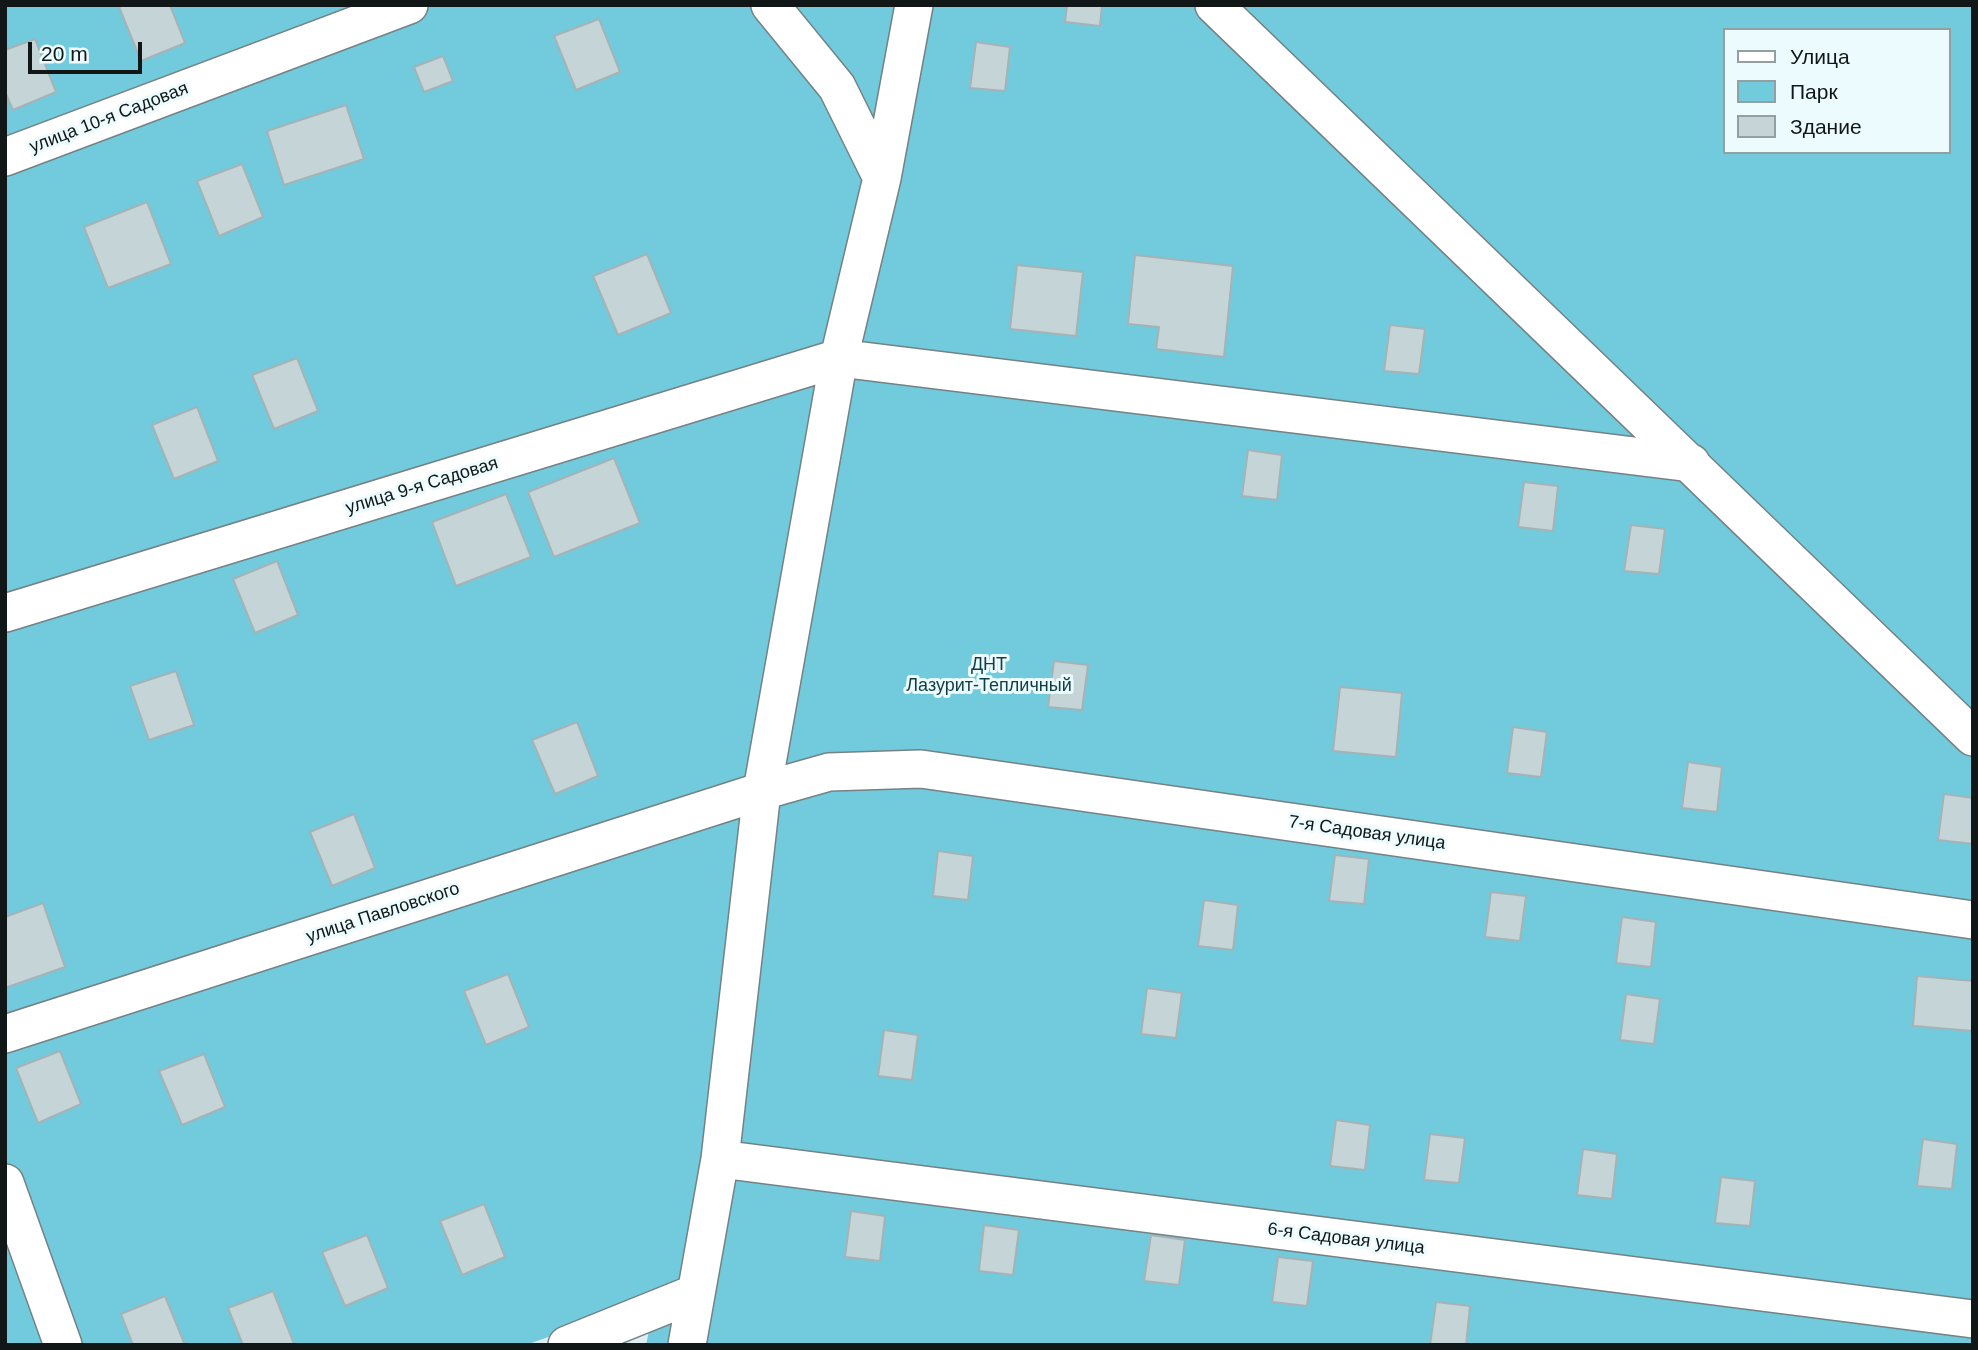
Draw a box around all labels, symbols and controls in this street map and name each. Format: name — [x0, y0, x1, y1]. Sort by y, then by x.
scale bar — [32, 28, 145, 72]
legend — [1722, 28, 1950, 154]
text: 20 m — [41, 42, 88, 65]
text: Улица — [1790, 45, 1850, 68]
street label: улица 10-я Садовая — [27, 78, 191, 158]
text: Парк — [1790, 80, 1838, 103]
text: Здание — [1790, 115, 1862, 138]
street label: улица 9-я Садовая — [343, 453, 501, 519]
park label: ДНТ Лазурит-Тепличный — [906, 654, 1072, 696]
street label: 7-я Садовая улица — [1287, 811, 1447, 855]
street label: улица Павловского — [304, 878, 462, 948]
street label: 6-я Садовая улица — [1266, 1219, 1426, 1259]

